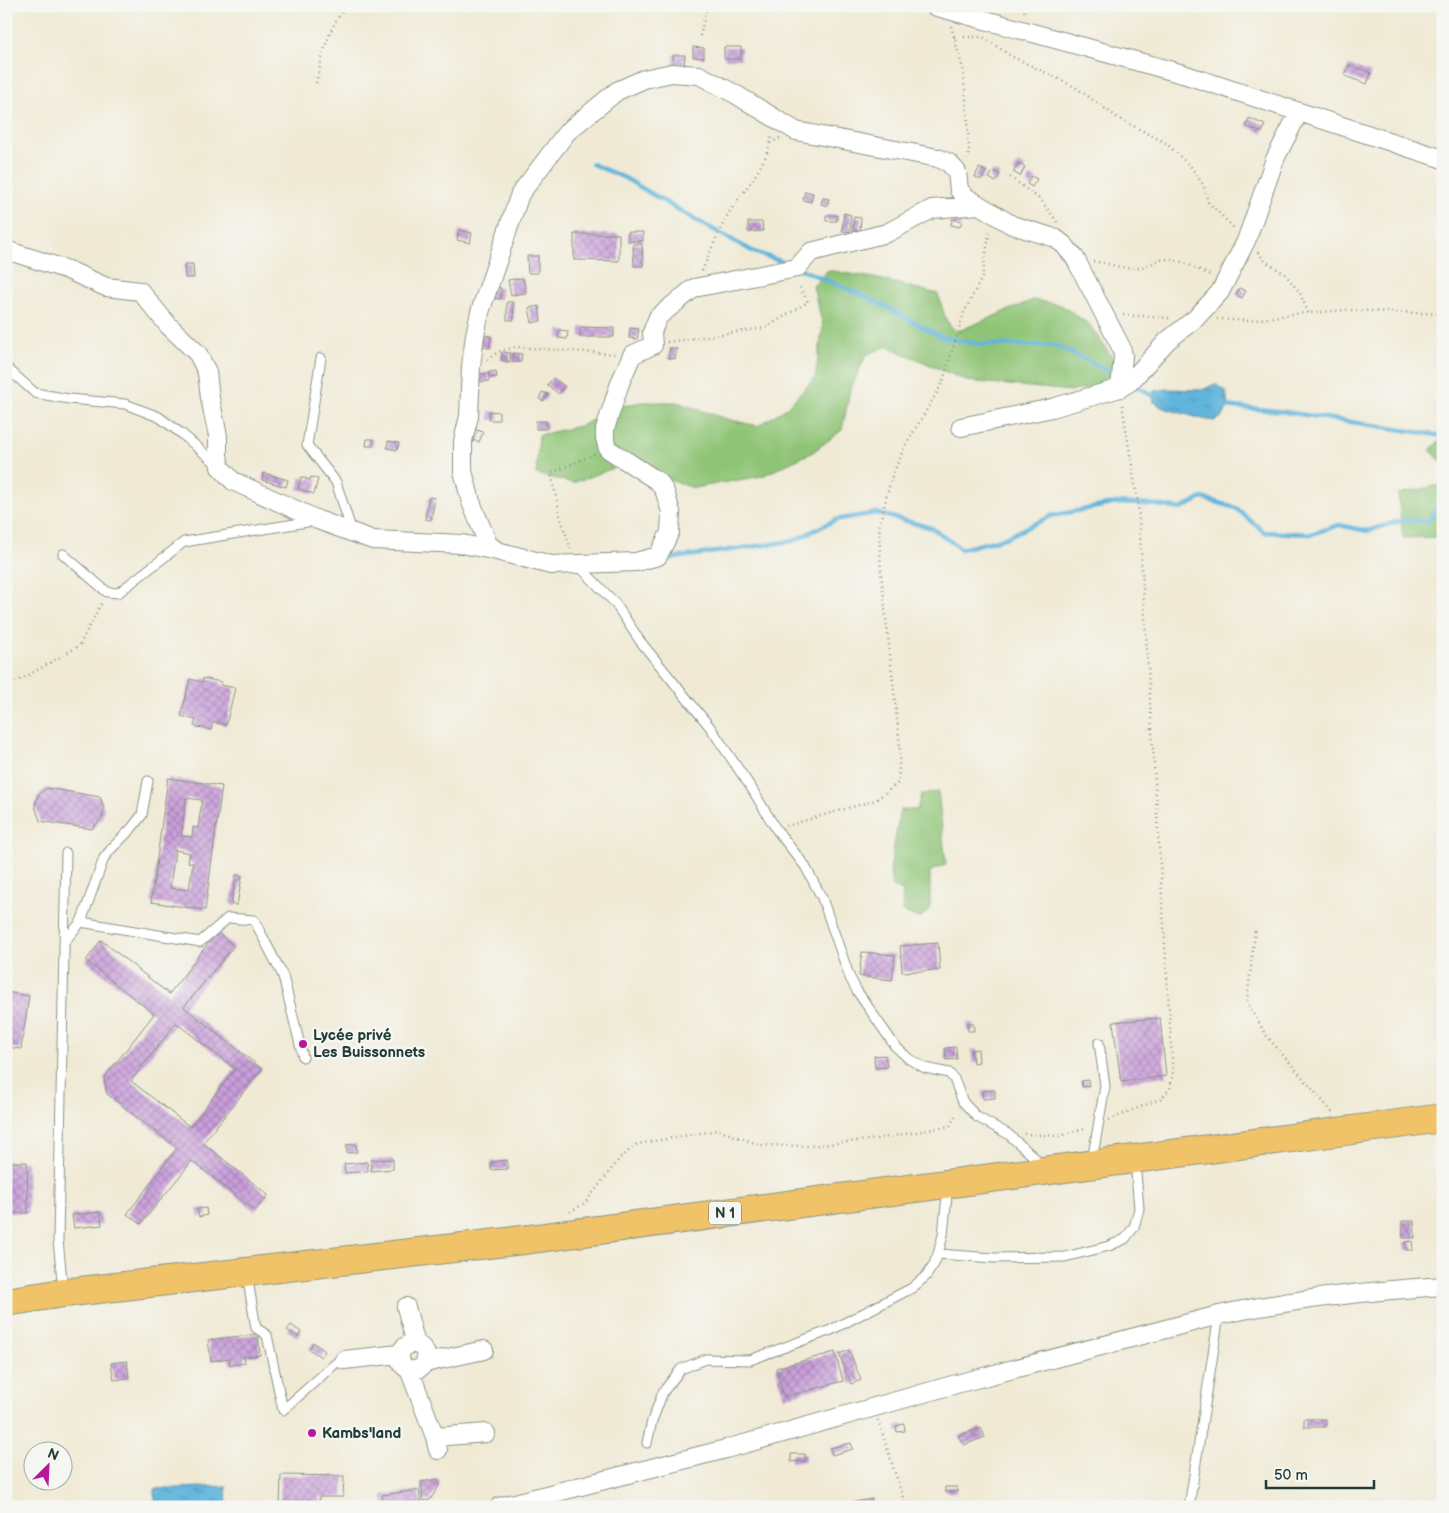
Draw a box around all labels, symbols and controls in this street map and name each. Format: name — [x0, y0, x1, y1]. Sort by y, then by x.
place label: Lycée privé Les Buissonnets — [313, 1026, 425, 1062]
marker: Lycée privé Les Buissonnets — [297, 1038, 309, 1050]
road number: N 1 — [709, 1202, 741, 1224]
place label: Kambs'land — [322, 1424, 401, 1443]
marker: Kambs'land — [306, 1427, 318, 1439]
north arrow — [22, 1440, 72, 1490]
text: N — [45, 1445, 61, 1464]
scale bar — [1266, 1458, 1374, 1490]
text: 50 m — [1274, 1466, 1308, 1485]

